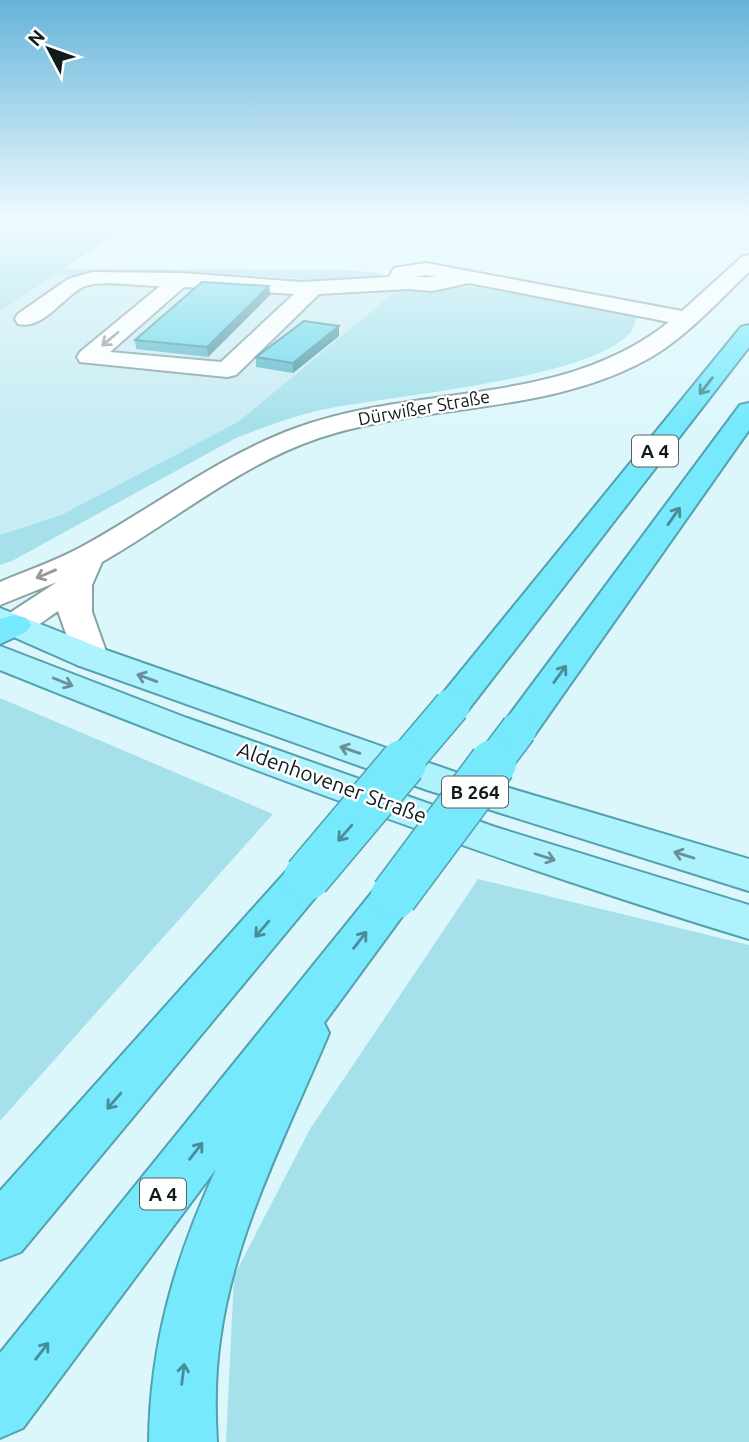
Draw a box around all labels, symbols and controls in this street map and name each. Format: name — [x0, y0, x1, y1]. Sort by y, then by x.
north arrow — [14, 14, 84, 84]
text: N — [23, 25, 49, 50]
one-way arrow — [101, 331, 119, 347]
one-way arrow — [699, 376, 714, 394]
street label: Dürwißer Straße — [356, 386, 491, 428]
road number: A 4 — [632, 436, 678, 466]
one-way arrow — [667, 507, 681, 526]
one-way arrow — [35, 568, 57, 581]
one-way arrow — [552, 665, 567, 684]
one-way arrow — [136, 670, 158, 683]
one-way arrow — [52, 677, 74, 690]
street label: Aldenhovener Straße — [234, 737, 430, 827]
one-way arrow — [340, 743, 362, 755]
road number: B 264 — [442, 776, 508, 807]
one-way arrow — [337, 824, 353, 842]
one-way arrow — [673, 848, 695, 861]
one-way arrow — [534, 852, 556, 865]
one-way arrow — [254, 920, 270, 938]
one-way arrow — [352, 931, 367, 949]
one-way arrow — [106, 1092, 122, 1110]
one-way arrow — [188, 1142, 203, 1161]
road number: A 4 — [140, 1178, 186, 1210]
one-way arrow — [34, 1342, 49, 1360]
one-way arrow — [176, 1363, 189, 1386]

